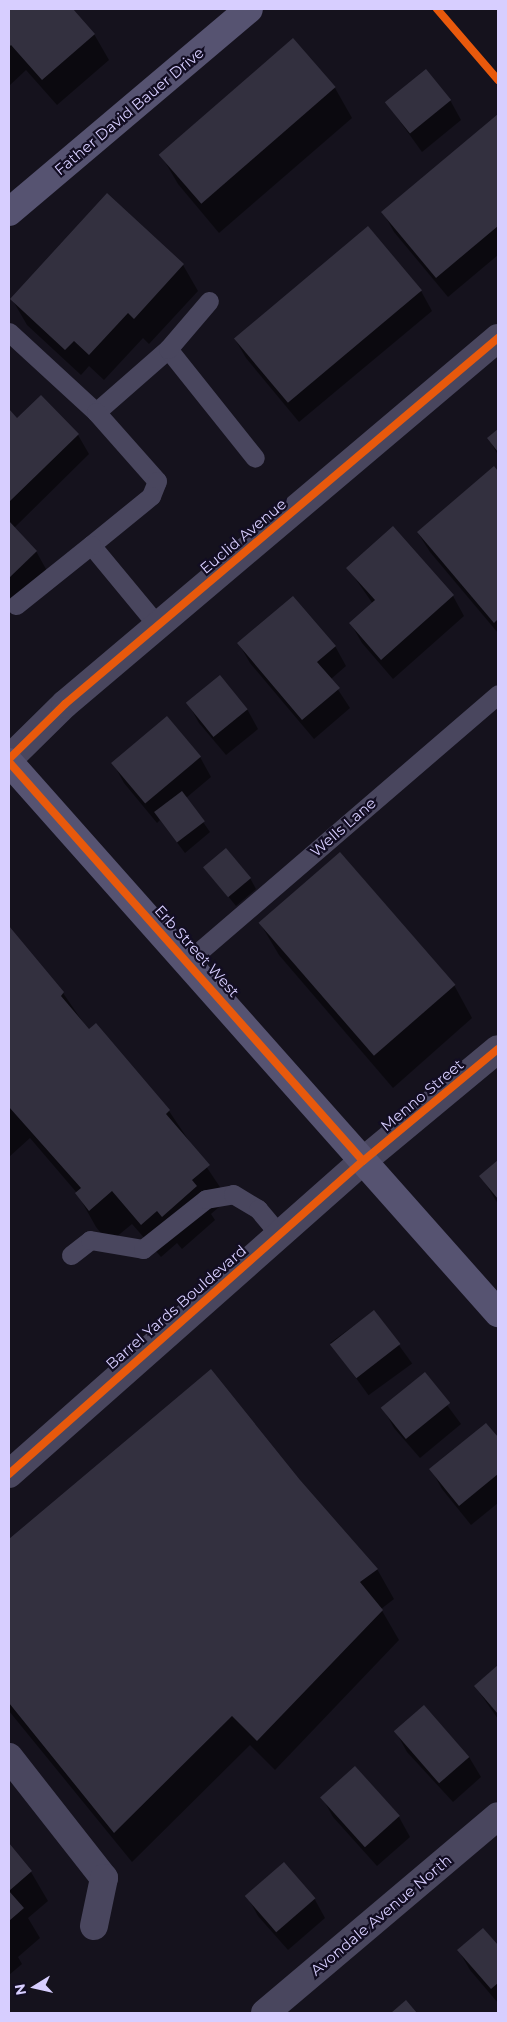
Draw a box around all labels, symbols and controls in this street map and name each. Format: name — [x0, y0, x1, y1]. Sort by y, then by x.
street label: Father David Bauer Drive — [51, 43, 207, 179]
street label: Euclid Avenue — [196, 495, 290, 577]
street label: Wells Lane — [306, 794, 380, 860]
street label: Erb Street West — [151, 901, 243, 1001]
street label: Menno Street — [377, 1055, 467, 1135]
street label: Barrel Yards Bouldevard — [102, 1241, 250, 1373]
street label: Avondale Avenue North — [307, 1851, 455, 1979]
north arrow — [10, 1962, 60, 2012]
text: N — [10, 1982, 30, 1997]

